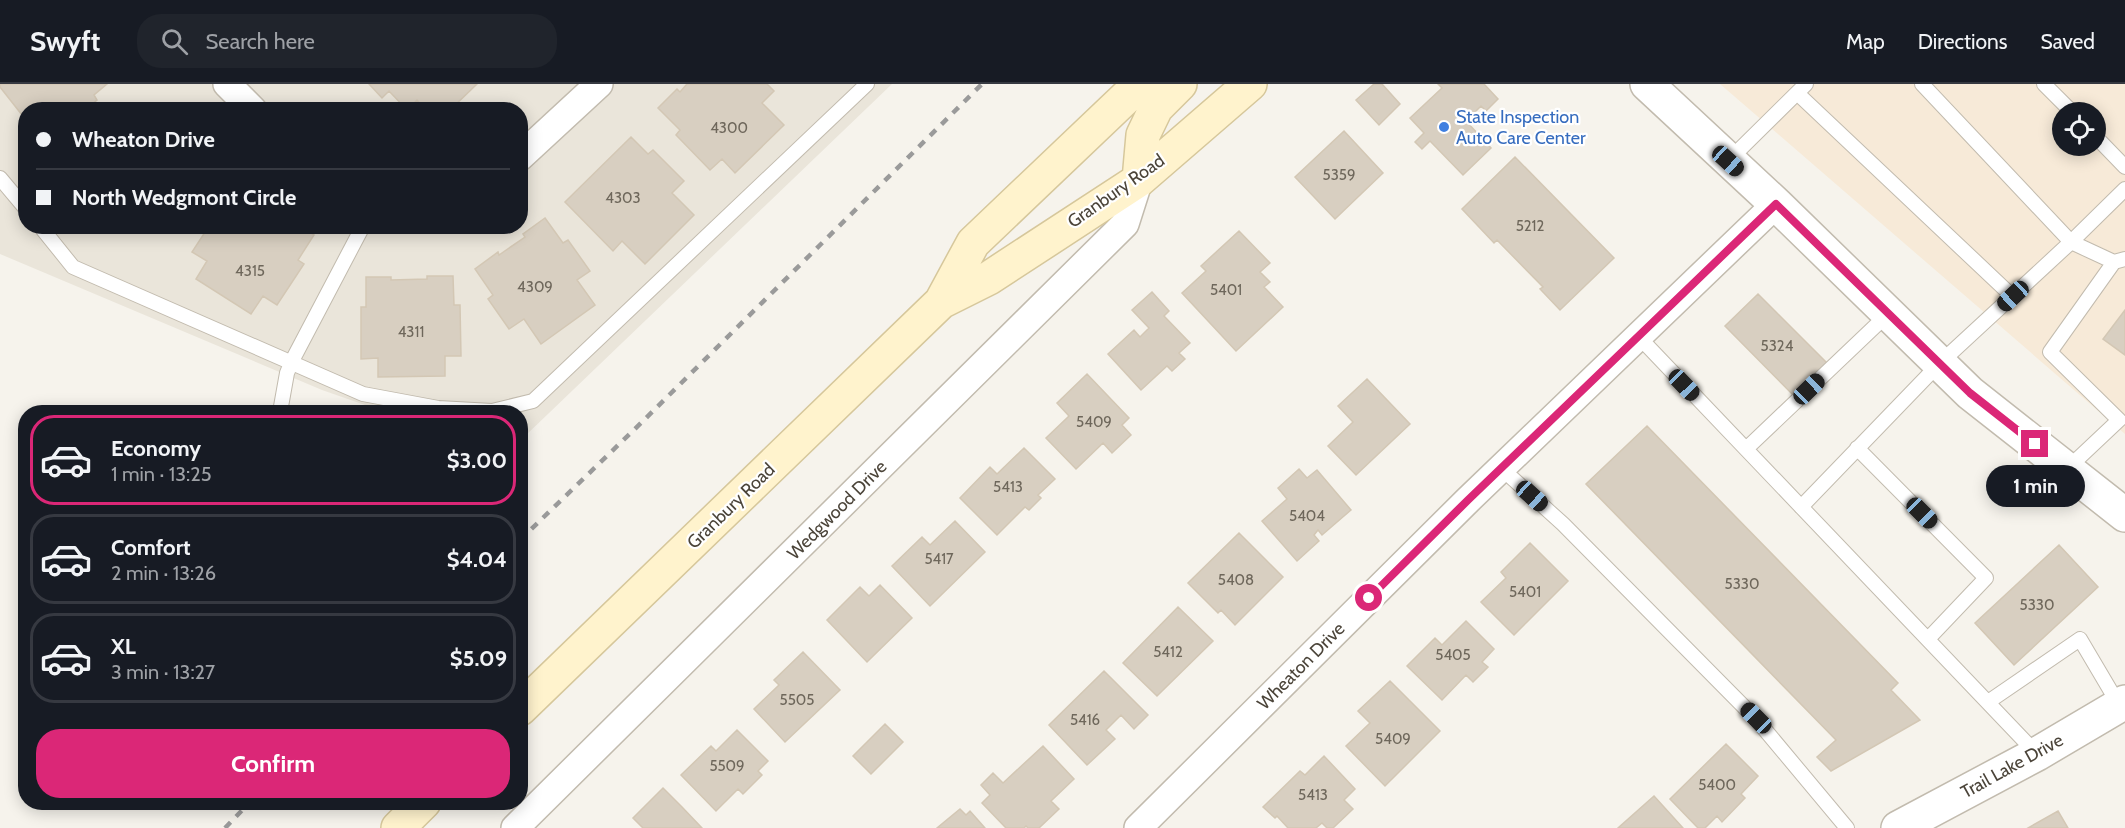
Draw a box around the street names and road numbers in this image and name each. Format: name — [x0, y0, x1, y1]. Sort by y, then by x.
street label: Granbury Road — [1063, 149, 1169, 233]
street label: Wedgwood Drive — [783, 456, 891, 564]
street label: Granbury Road — [683, 459, 779, 553]
street label: Wheaton Drive — [1253, 618, 1349, 714]
street label: Trail Lake Drive — [1957, 729, 2067, 803]

